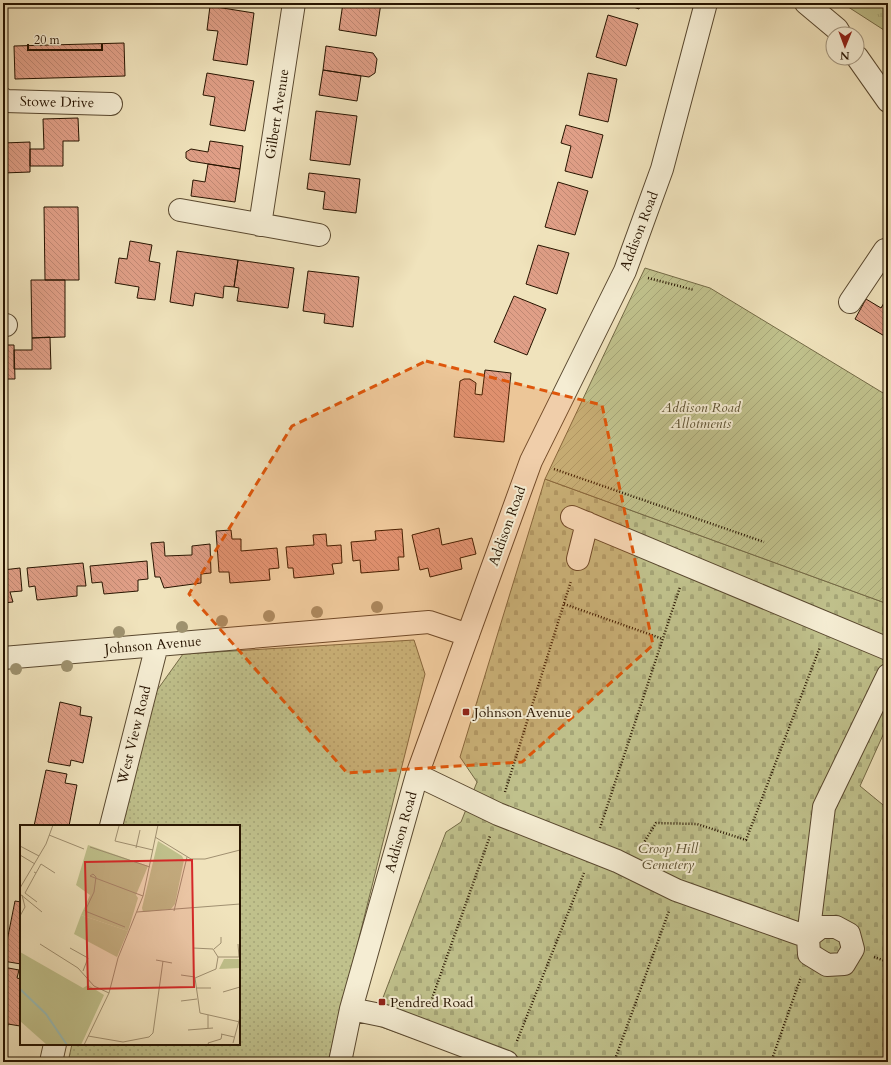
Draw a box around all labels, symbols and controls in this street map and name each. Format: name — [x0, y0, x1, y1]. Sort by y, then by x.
scale bar — [28, 26, 102, 52]
north arrow — [825, 26, 865, 66]
text: 20 m — [34, 32, 61, 48]
text: N — [839, 48, 850, 63]
street label: Gilbert Avenue — [260, 68, 294, 160]
street label: Stowe Drive — [20, 92, 94, 112]
street label: Addison Road — [615, 188, 663, 273]
park label: Addison Road Allotments — [660, 398, 742, 433]
street label: Addison Road — [484, 483, 530, 569]
street label: Johnson Avenue — [102, 631, 202, 659]
street label: West View Road — [112, 683, 156, 787]
place label: Johnson Avenue — [472, 703, 571, 722]
marker: Johnson Avenue — [461, 707, 471, 717]
street label: Addison Road — [380, 789, 422, 875]
inset map — [20, 825, 240, 1045]
park label: Croop Hill Cemetery — [638, 839, 699, 874]
place label: Pendred Road — [390, 993, 474, 1012]
marker: Pendred Road — [377, 997, 387, 1007]

